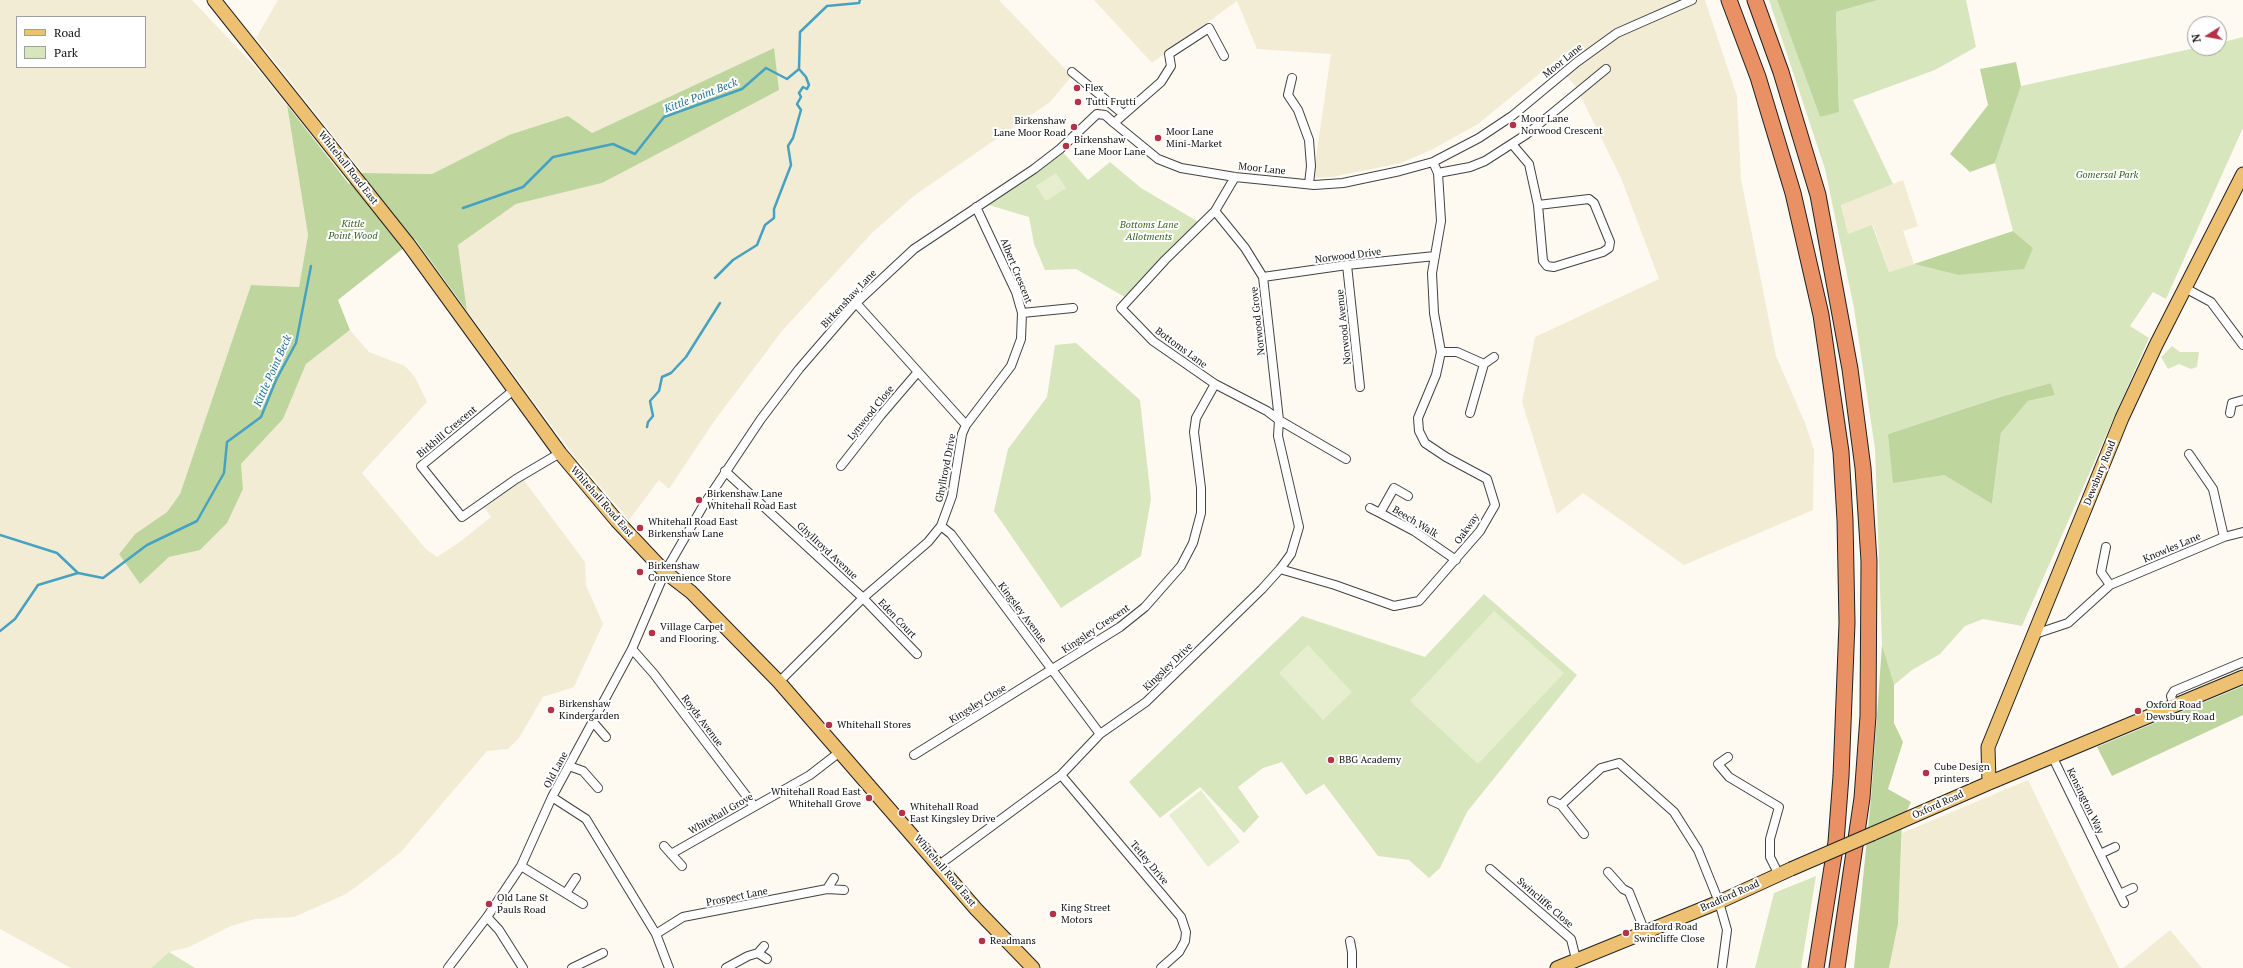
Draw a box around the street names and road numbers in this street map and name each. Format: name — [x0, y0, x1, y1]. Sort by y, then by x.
street label: Moor Lane — [1541, 41, 1585, 81]
street label: Whitehall Road East — [316, 129, 380, 207]
street label: Moor Lane — [1238, 161, 1286, 177]
street label: Albert Crescent — [997, 237, 1035, 305]
street label: Norwood Drive — [1314, 246, 1382, 266]
street label: Birkenshaw Lane — [819, 267, 879, 331]
street label: Norwood Grove — [1248, 286, 1268, 356]
street label: Norwood Avenue — [1334, 289, 1354, 365]
street label: Bottoms Lane — [1153, 325, 1209, 371]
street label: Lynwood Close — [845, 383, 897, 443]
street label: Birkhill Crescent — [415, 404, 479, 460]
street label: Ghyllroyd Drive — [933, 433, 959, 503]
street label: Dewsbury Road — [2082, 439, 2118, 507]
street label: Whitehall Road East — [568, 464, 636, 540]
street label: Beech Walk — [1390, 504, 1440, 540]
street label: Oakway — [1452, 511, 1482, 547]
street label: Ghyllroyd Avenue — [794, 520, 860, 582]
street label: Knowles Lane — [2141, 530, 2203, 566]
street label: Kingsley Avenue — [995, 580, 1049, 646]
street label: Eden Court — [875, 597, 919, 641]
street label: Kingsley Crescent — [1060, 602, 1132, 656]
street label: Kingsley Drive — [1141, 640, 1195, 694]
street label: Kingsley Close — [947, 682, 1009, 726]
street label: Royds Avenue — [679, 693, 725, 749]
street label: Old Lane — [541, 750, 571, 790]
street label: Kensington Way — [2064, 766, 2106, 836]
street label: Oxford Road — [1910, 788, 1966, 822]
street label: Whitehall Grove — [687, 791, 755, 837]
street label: Whitehall Road East — [911, 833, 979, 909]
street label: Tetley Drive — [1127, 839, 1171, 887]
street label: Swincliffe Close — [1514, 875, 1576, 931]
street label: Bradford Road — [1699, 878, 1761, 914]
street label: Prospect Lane — [705, 885, 769, 909]

